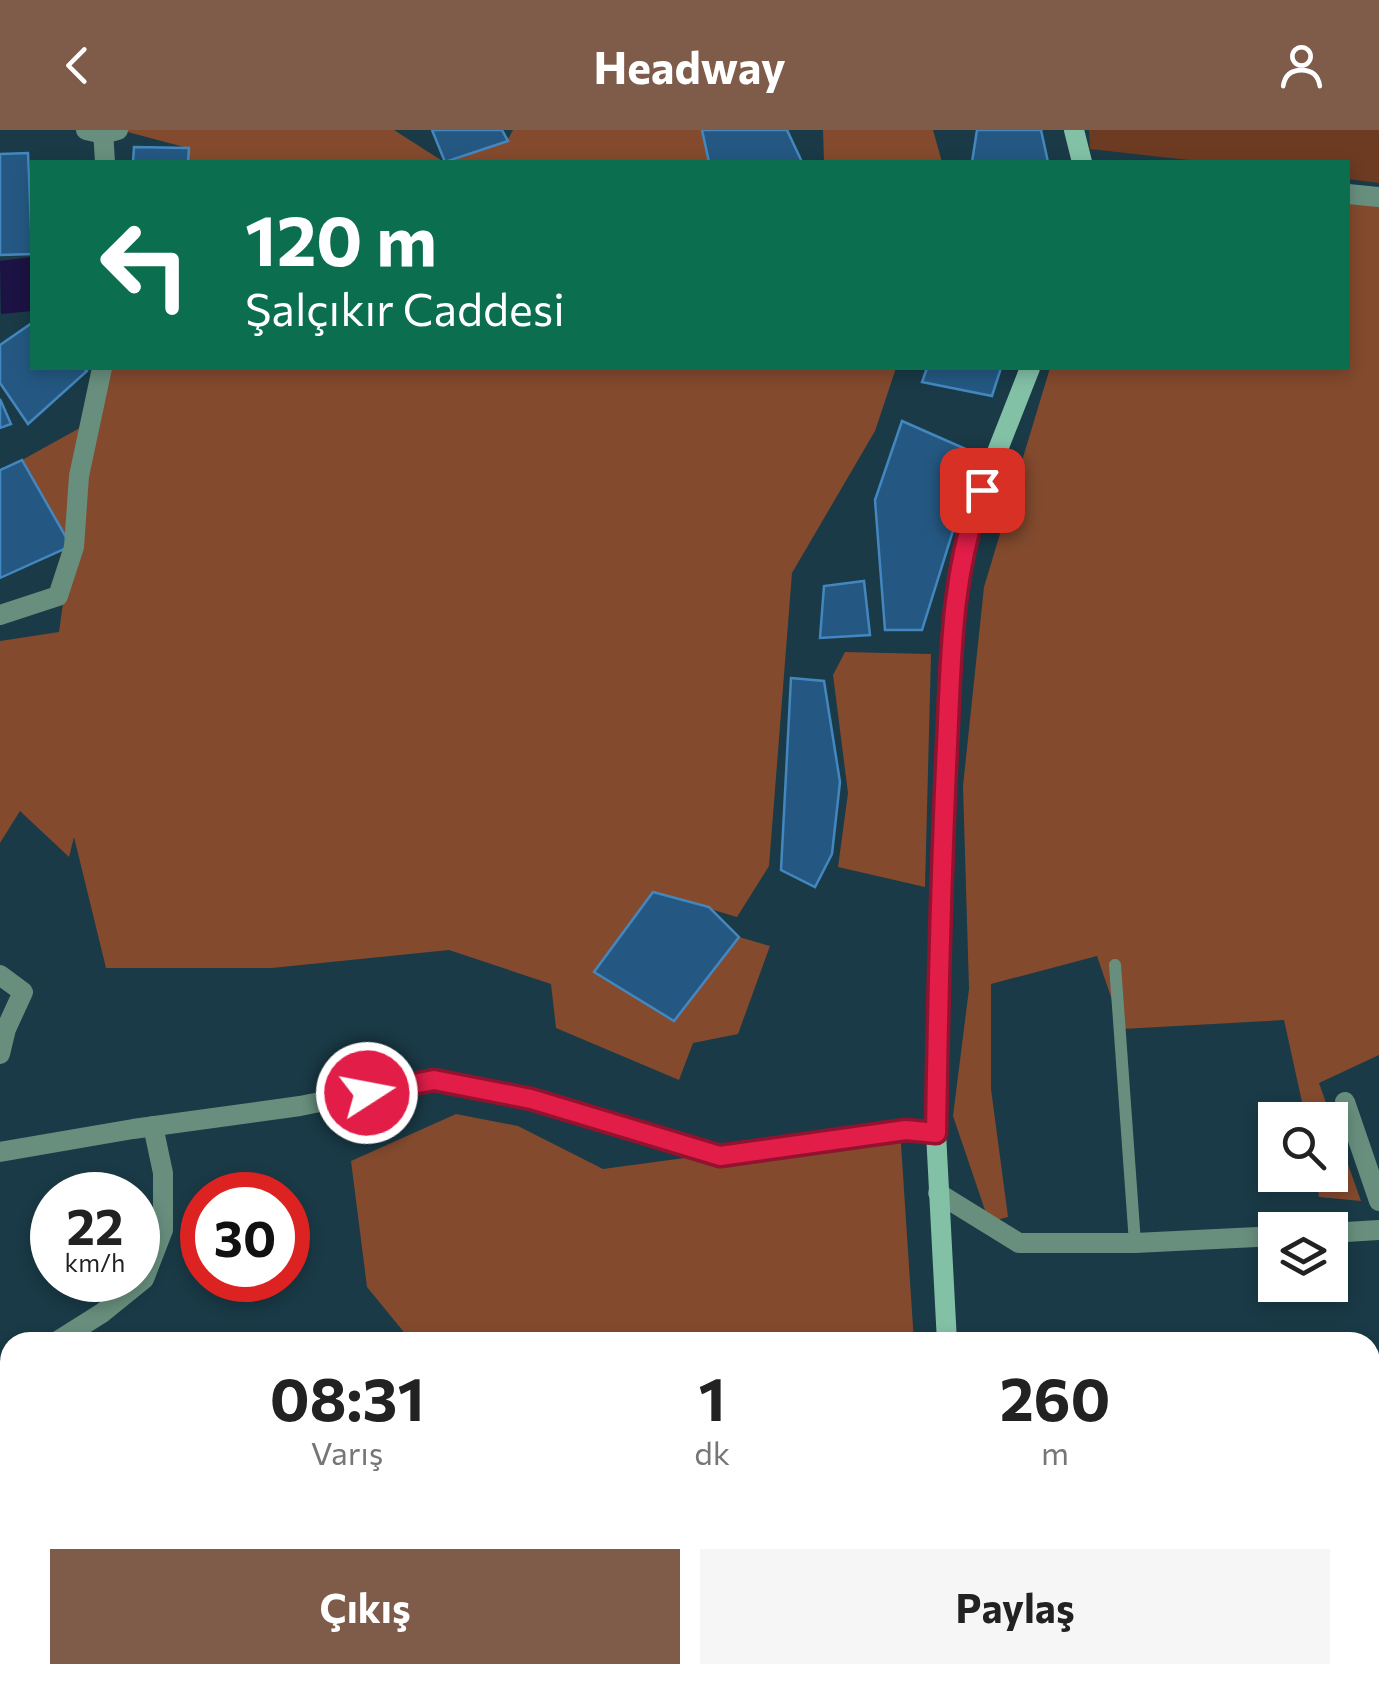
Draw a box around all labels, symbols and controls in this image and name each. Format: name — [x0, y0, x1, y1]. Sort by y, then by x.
icon: back — [50, 38, 105, 93]
text: Headway — [593, 38, 786, 93]
icon: person — [1274, 38, 1329, 93]
text: 120 m — [245, 195, 437, 280]
icon: left — [80, 200, 210, 330]
text: Şalçıkır Caddesi — [245, 280, 565, 335]
pin — [940, 448, 1025, 533]
icon: arrive — [955, 463, 1010, 518]
position arrow — [315, 1041, 419, 1145]
map controls — [1258, 1102, 1348, 1302]
button: search — [1258, 1102, 1348, 1192]
speed limit sign: 30 — [180, 1172, 310, 1302]
text: 22 — [67, 1194, 123, 1255]
button: layers — [1258, 1212, 1348, 1302]
text: km/h — [65, 1247, 125, 1277]
text: 08:31 — [270, 1360, 425, 1433]
text: 1 — [699, 1360, 726, 1433]
text: 260 — [1000, 1360, 1110, 1433]
text: Varış — [311, 1432, 383, 1472]
text: dk — [694, 1432, 730, 1472]
text: m — [1041, 1432, 1069, 1472]
button: Çıkış — [50, 1549, 680, 1664]
button: Paylaş — [700, 1549, 1330, 1664]

